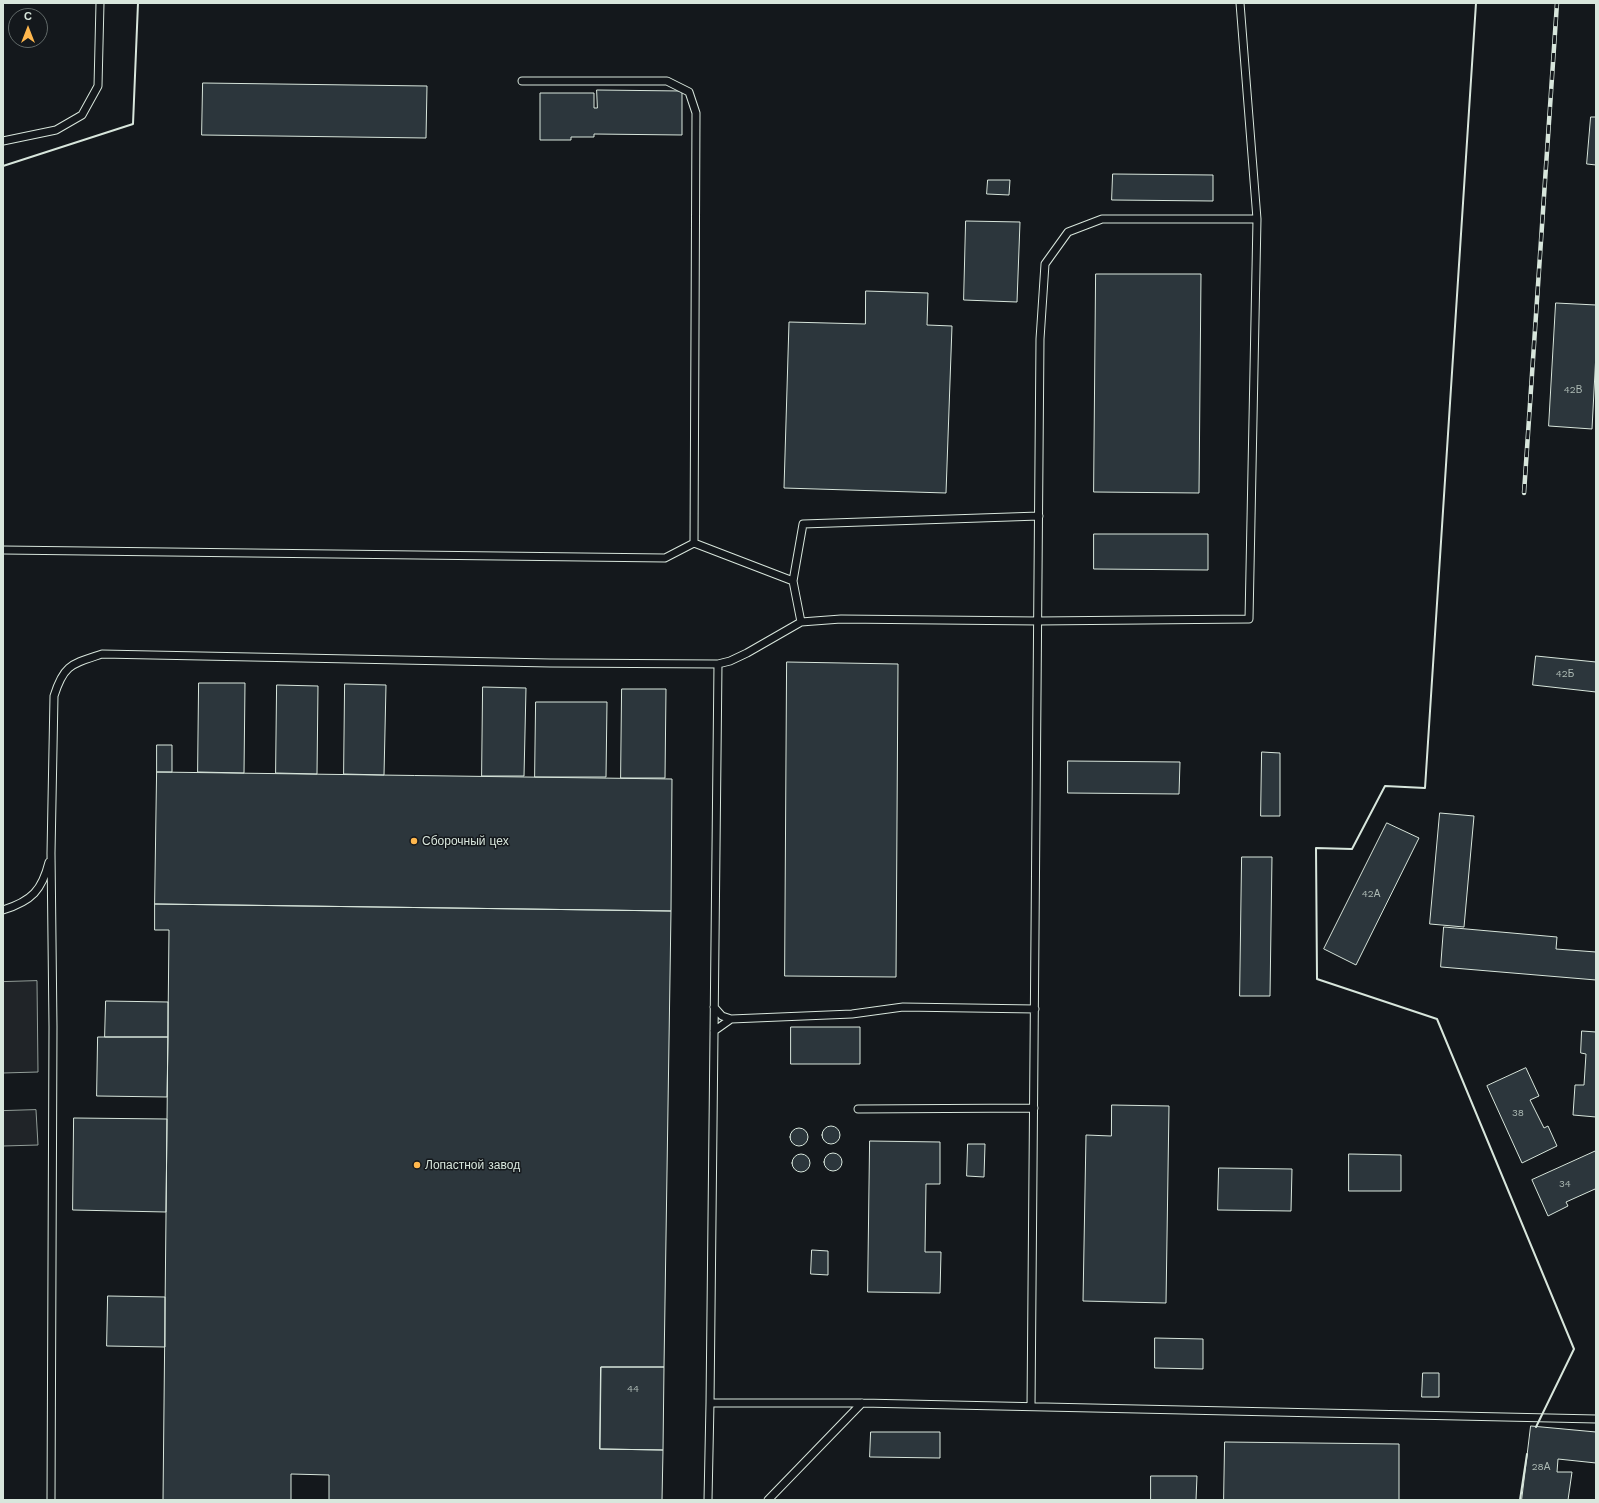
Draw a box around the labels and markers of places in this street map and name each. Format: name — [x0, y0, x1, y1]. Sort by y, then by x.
place label: Сборочный цех — [422, 834, 509, 848]
marker: Сборочный цех — [409, 836, 419, 846]
place label: Лопастной завод — [425, 1158, 520, 1172]
marker: Лопастной завод — [412, 1160, 422, 1170]

